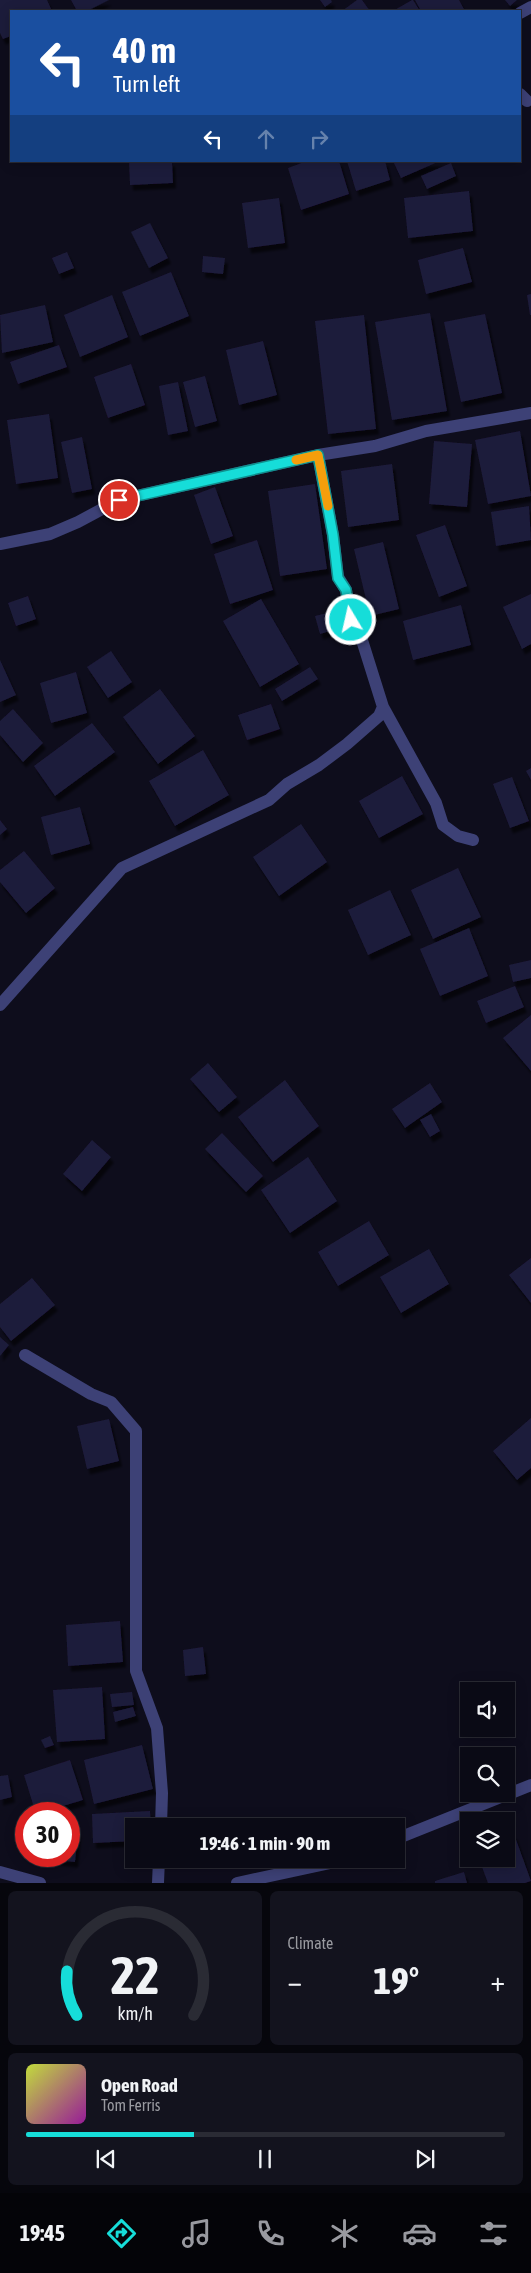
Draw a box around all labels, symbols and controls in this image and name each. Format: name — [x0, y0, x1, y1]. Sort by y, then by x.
icon: left — [30, 30, 95, 95]
text: 40 m — [113, 30, 176, 70]
text: Turn left — [113, 71, 180, 97]
icon: left — [199, 125, 227, 153]
icon: ahead — [252, 125, 280, 153]
icon: right — [305, 125, 333, 153]
pin — [98, 479, 140, 521]
icon: arrive — [105, 486, 133, 514]
position arrow — [324, 593, 376, 645]
map controls — [460, 1682, 515, 1867]
button: sound — [460, 1682, 515, 1737]
button: search — [460, 1747, 515, 1802]
speed limit sign: 30 — [15, 1802, 80, 1867]
button: layers — [460, 1812, 515, 1867]
text: 19:46 · 1 min · 90 m — [200, 1832, 330, 1854]
text: Climate — [288, 1934, 333, 1952]
text: 22 — [110, 1945, 159, 2005]
text: 19° — [373, 1959, 419, 2002]
text: − — [288, 1965, 302, 1997]
text: + — [490, 1965, 505, 1997]
text: km/h — [117, 2003, 152, 2024]
text: Open Road — [101, 2074, 178, 2096]
text: Tom Ferris — [101, 2096, 160, 2114]
icon: previous — [92, 2145, 120, 2173]
icon: pause — [251, 2145, 279, 2173]
icon: next — [411, 2145, 439, 2173]
icon: directions — [104, 2216, 139, 2251]
icon: music — [179, 2216, 214, 2251]
icon: phone — [253, 2216, 288, 2251]
icon: climate — [327, 2216, 362, 2251]
icon: car — [402, 2216, 437, 2251]
icon: filters — [476, 2216, 511, 2251]
text: 19:45 — [20, 2220, 65, 2246]

